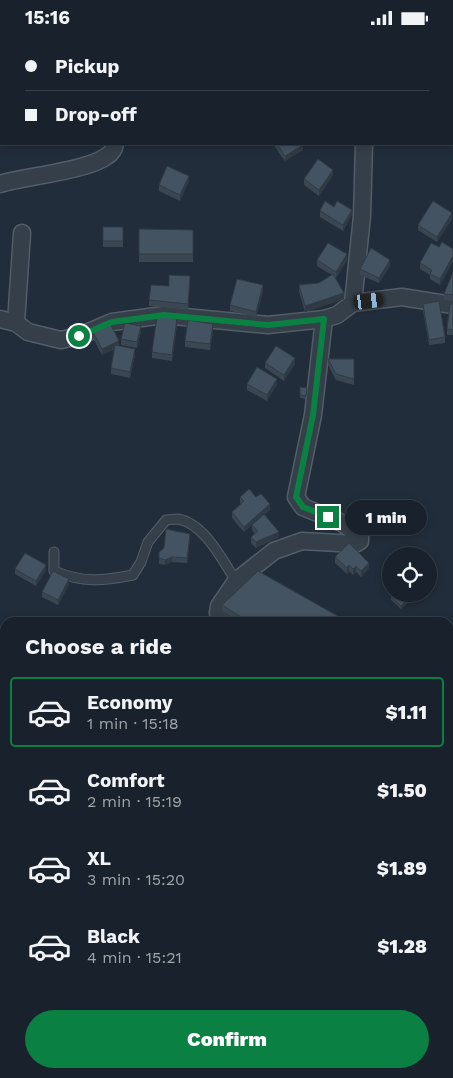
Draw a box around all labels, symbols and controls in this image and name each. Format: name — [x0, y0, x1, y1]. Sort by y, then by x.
text: 15:16 — [25, 6, 70, 29]
text: Pickup — [55, 55, 119, 78]
text: Drop-off — [55, 103, 137, 126]
car — [353, 292, 384, 310]
route start — [68, 325, 90, 347]
callout: 1 min — [346, 499, 428, 535]
route end — [317, 506, 339, 528]
text: 1 min — [365, 508, 407, 527]
map controls — [382, 547, 437, 602]
button: locate — [382, 547, 437, 602]
text: Choose a ride — [25, 634, 172, 659]
icon: car — [27, 690, 72, 735]
text: Economy — [87, 691, 172, 714]
text: $1.11 — [385, 701, 427, 724]
text: 1 min · 15:18 — [87, 714, 179, 733]
icon: car — [27, 768, 72, 813]
text: Comfort — [87, 769, 165, 792]
text: $1.50 — [377, 779, 427, 802]
text: 2 min · 15:19 — [87, 792, 182, 811]
icon: car — [27, 846, 72, 891]
text: XL — [87, 847, 111, 870]
text: $1.89 — [377, 857, 427, 880]
text: 3 min · 15:20 — [87, 870, 185, 889]
icon: car — [27, 924, 72, 969]
text: Black — [87, 925, 140, 948]
text: $1.28 — [377, 935, 427, 958]
text: 4 min · 15:21 — [87, 948, 182, 967]
button: Confirm — [25, 1010, 429, 1068]

